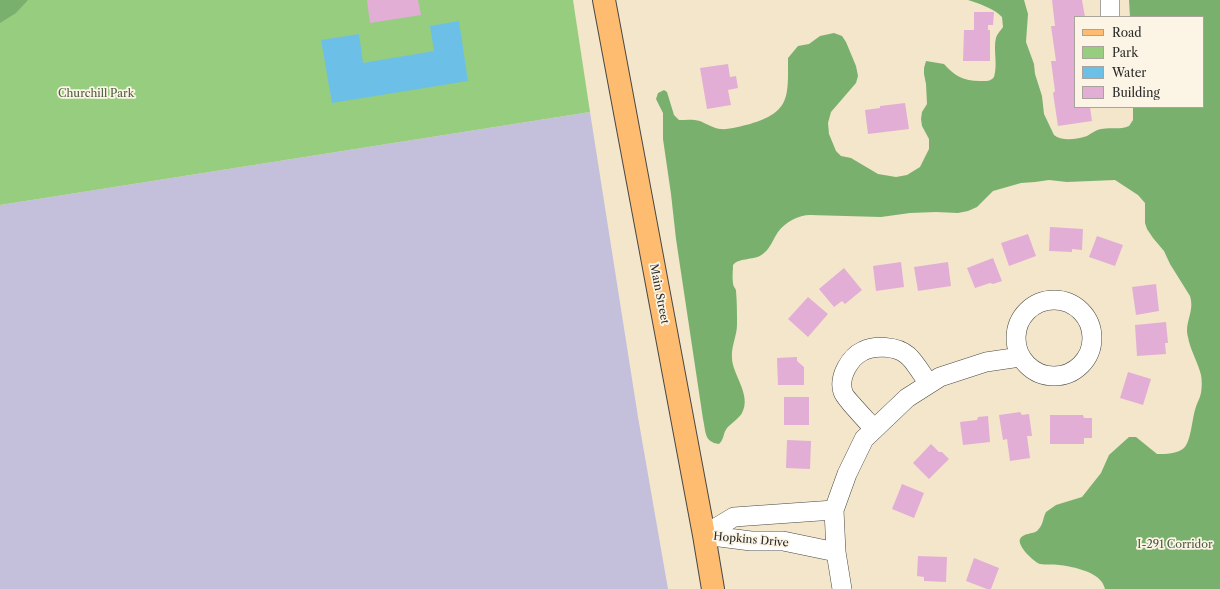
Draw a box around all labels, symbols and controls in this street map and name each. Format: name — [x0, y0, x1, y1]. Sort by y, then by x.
legend — [1074, 16, 1204, 108]
text: Road — [1112, 25, 1142, 40]
text: Park — [1112, 45, 1138, 60]
text: Water — [1112, 65, 1146, 80]
text: Building — [1112, 85, 1160, 100]
park label: Churchill Park — [58, 87, 134, 101]
street label: Main Street — [647, 263, 671, 325]
street label: Hopkins Drive — [713, 530, 789, 550]
park label: I-291 Corridor — [1137, 538, 1213, 552]

